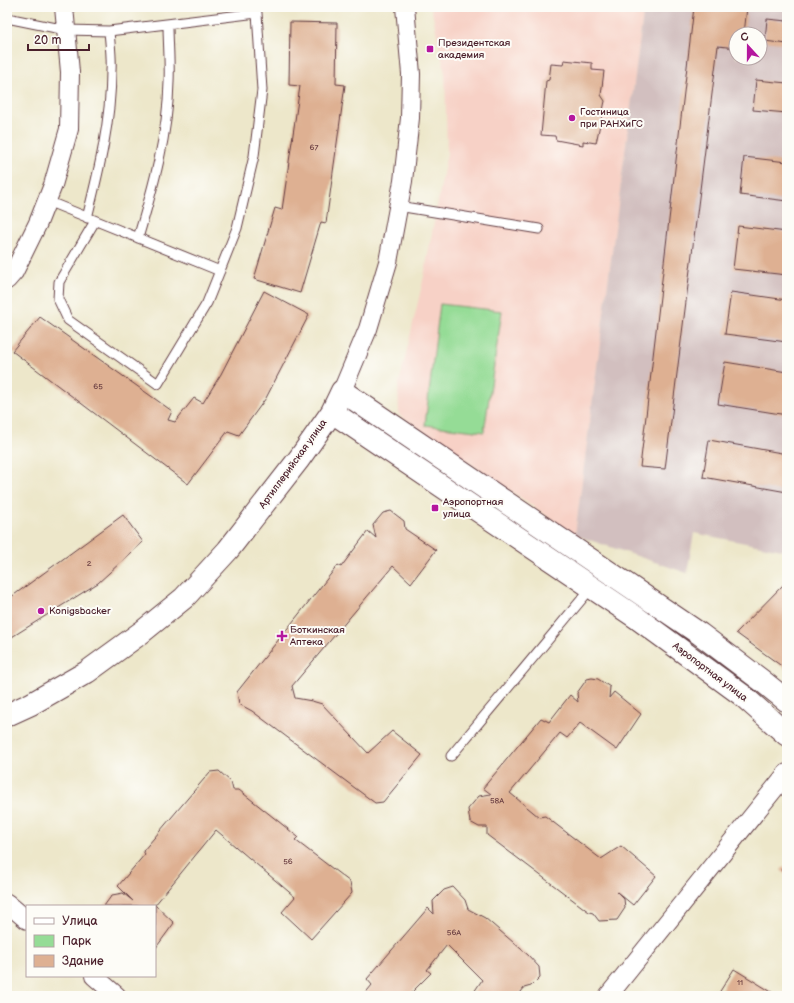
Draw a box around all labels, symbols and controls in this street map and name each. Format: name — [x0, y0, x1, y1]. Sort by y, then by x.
scale bar — [28, 26, 89, 52]
north arrow — [728, 26, 768, 66]
text: С — [739, 30, 751, 45]
text: 20 m — [34, 33, 61, 48]
place label: Президентская академия — [438, 37, 511, 61]
marker: Президентская академия — [425, 44, 435, 54]
place label: Гостиница при РАНХиГС — [580, 106, 643, 130]
marker: Гостиница при РАНХиГС — [567, 113, 577, 123]
house number: 67 — [310, 143, 318, 152]
house number: 65 — [93, 382, 103, 391]
street label: Артиллерийская улица — [256, 417, 329, 512]
place label: Аэропортная улица — [442, 496, 504, 520]
marker: Аэропортная улица — [430, 503, 440, 513]
house number: 2 — [87, 559, 92, 568]
place label: Konigsbacker — [49, 605, 111, 617]
marker: Konigsbacker — [36, 606, 46, 616]
place label: Боткинская Аптека — [289, 624, 345, 648]
marker: Боткинская Аптека — [277, 631, 287, 641]
street label: Аэропортная улица — [669, 639, 750, 704]
house number: 58А — [490, 796, 504, 805]
house number: 56 — [283, 857, 293, 866]
legend — [26, 905, 156, 977]
text: Улица — [62, 914, 98, 929]
house number: 56А — [447, 928, 461, 937]
text: Парк — [62, 934, 92, 949]
text: Здание — [62, 954, 104, 969]
house number: 11 — [737, 978, 743, 987]

